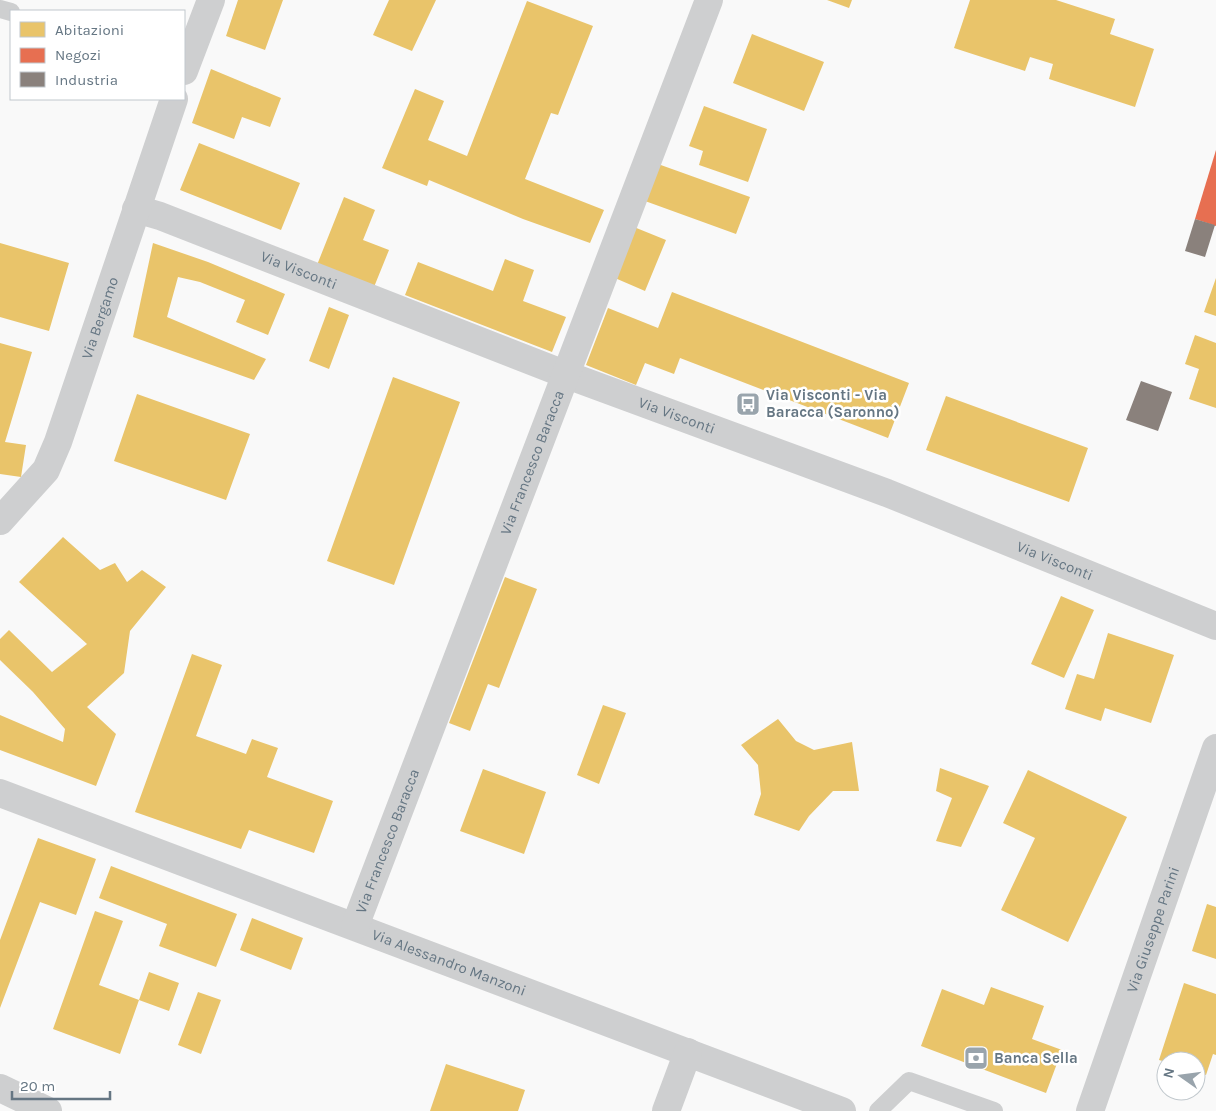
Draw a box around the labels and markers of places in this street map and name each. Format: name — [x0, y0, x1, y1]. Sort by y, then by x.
place label: Via Visconti - Via Baracca (Saronno) — [766, 386, 900, 421]
bus stop icon: Via Visconti - Via Baracca (Saronno) — [735, 391, 761, 417]
bank icon: Banca Sella — [963, 1045, 989, 1071]
place label: Banca Sella — [994, 1049, 1078, 1067]

